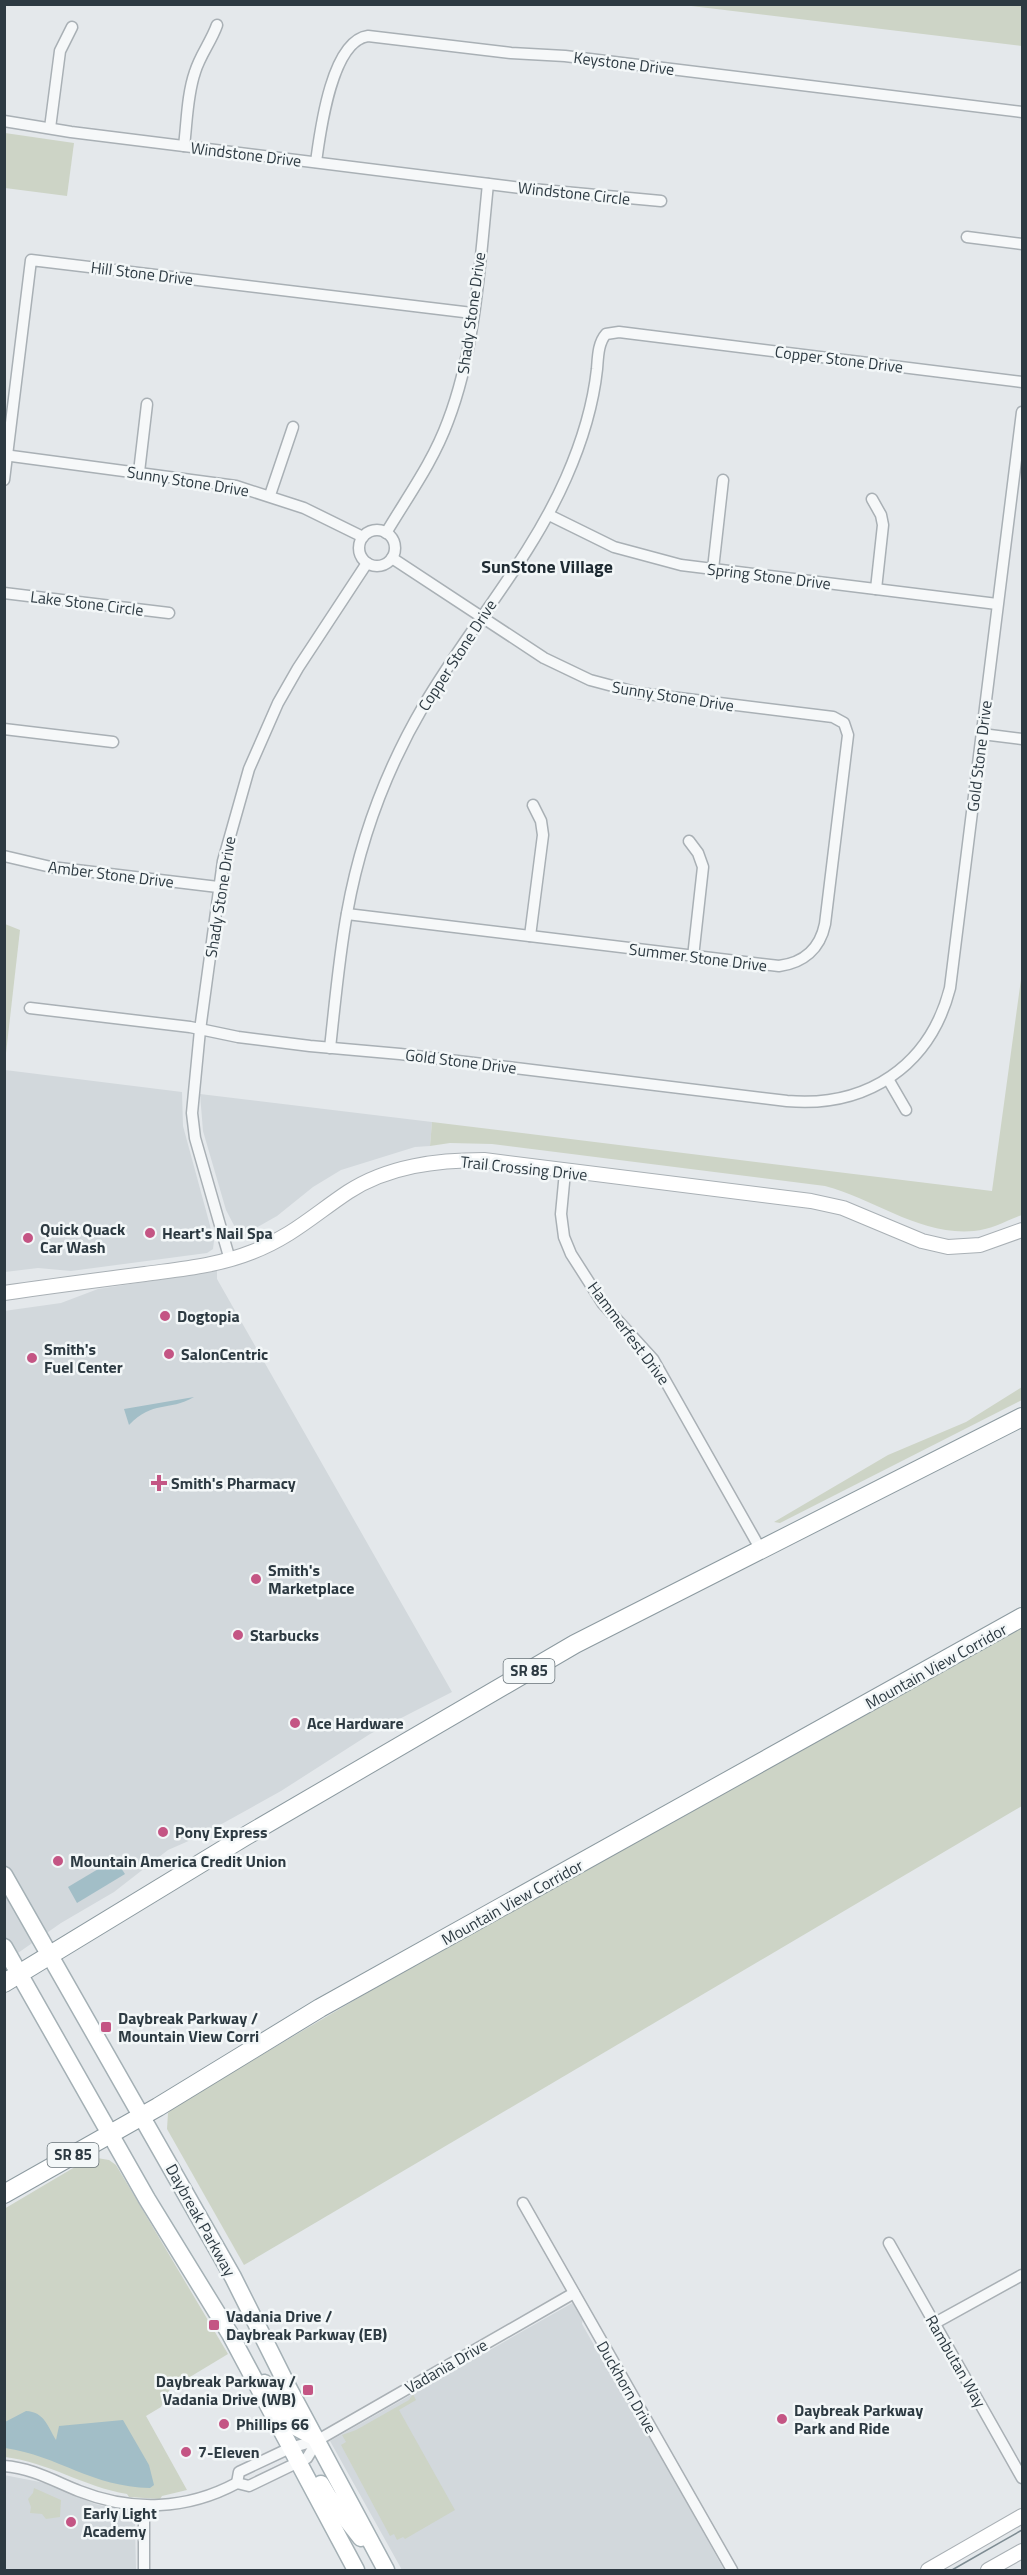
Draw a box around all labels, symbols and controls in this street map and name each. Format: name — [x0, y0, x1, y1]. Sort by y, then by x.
street label: Keystone Drive — [572, 45, 676, 81]
street label: Windstone Drive — [189, 135, 303, 173]
street label: Windstone Circle — [517, 175, 631, 211]
street label: Shady Stone Drive — [451, 251, 491, 375]
street label: Hill Stone Drive — [89, 255, 195, 291]
street label: Copper Stone Drive — [774, 339, 904, 379]
street label: Sunny Stone Drive — [125, 460, 251, 502]
district label: SunStone Village — [481, 553, 613, 580]
street label: Spring Stone Drive — [706, 557, 832, 595]
street label: Lake Stone Circle — [29, 584, 145, 622]
street label: Copper Stone Drive — [412, 594, 502, 716]
street label: Sunny Stone Drive — [610, 675, 736, 717]
street label: Gold Stone Drive — [960, 699, 998, 813]
street label: Shady Stone Drive — [199, 834, 241, 960]
street label: Amber Stone Drive — [47, 854, 175, 894]
street label: Summer Stone Drive — [628, 937, 768, 977]
street label: Gold Stone Drive — [404, 1042, 518, 1080]
street label: Trail Crossing Drive — [459, 1149, 589, 1187]
place label: Quick Quack Car Wash — [40, 1217, 126, 1259]
place label: Heart's Nail Spa — [162, 1221, 273, 1245]
marker: Heart's Nail Spa — [143, 1226, 157, 1240]
marker: Quick Quack Car Wash — [21, 1231, 35, 1245]
street label: Hammerfest Drive — [582, 1276, 676, 1390]
place label: Dogtopia — [177, 1304, 240, 1328]
marker: Dogtopia — [158, 1309, 172, 1323]
place label: Smith's Fuel Center — [44, 1337, 123, 1379]
place label: SalonCentric — [181, 1342, 268, 1366]
marker: SalonCentric — [162, 1347, 176, 1361]
marker: Smith's Fuel Center — [25, 1351, 39, 1365]
place label: Smith's Pharmacy — [171, 1471, 296, 1495]
marker: Smith's Pharmacy — [152, 1476, 166, 1490]
place label: Smith's Marketplace — [268, 1558, 354, 1600]
marker: Smith's Marketplace — [249, 1572, 263, 1586]
street label: Mountain View Corridor — [861, 1617, 1012, 1715]
place label: Starbucks — [250, 1623, 319, 1647]
marker: Starbucks — [231, 1628, 245, 1642]
road number: SR 85 — [504, 1659, 554, 1683]
place label: Ace Hardware — [307, 1711, 404, 1735]
marker: Ace Hardware — [288, 1716, 302, 1730]
place label: Pony Express — [175, 1820, 268, 1844]
marker: Pony Express — [156, 1825, 170, 1839]
place label: Mountain America Credit Union — [70, 1849, 286, 1873]
street label: Mountain View Corridor — [437, 1853, 588, 1951]
marker: Mountain America Credit Union — [51, 1854, 65, 1868]
place label: Daybreak Parkway / Mountain View Corri — [118, 2006, 259, 2048]
marker: Daybreak Parkway / Mountain View Corri — [99, 2020, 113, 2034]
road number: SR 85 — [48, 2143, 98, 2167]
street label: Daybreak Parkway — [160, 2159, 242, 2281]
place label: Vadania Drive / Daybreak Parkway (EB) — [226, 2304, 387, 2346]
street label: Rambutan Way — [920, 2310, 992, 2412]
marker: Vadania Drive / Daybreak Parkway (EB) — [207, 2318, 221, 2332]
street label: Vadania Drive — [400, 2333, 492, 2399]
street label: Duckhorn Drive — [591, 2336, 663, 2438]
place label: Daybreak Parkway / Vadania Drive (WB) — [156, 2369, 296, 2411]
marker: Daybreak Parkway / Vadania Drive (WB) — [301, 2383, 315, 2397]
place label: Daybreak Parkway Park and Ride — [794, 2398, 923, 2440]
place label: Phillips 66 — [236, 2412, 309, 2436]
marker: Daybreak Parkway Park and Ride — [775, 2412, 789, 2426]
marker: Phillips 66 — [217, 2417, 231, 2431]
place label: 7-Eleven — [198, 2440, 260, 2464]
marker: 7-Eleven — [179, 2445, 193, 2459]
place label: Early Light Academy — [83, 2501, 157, 2543]
marker: Early Light Academy — [64, 2515, 78, 2529]

